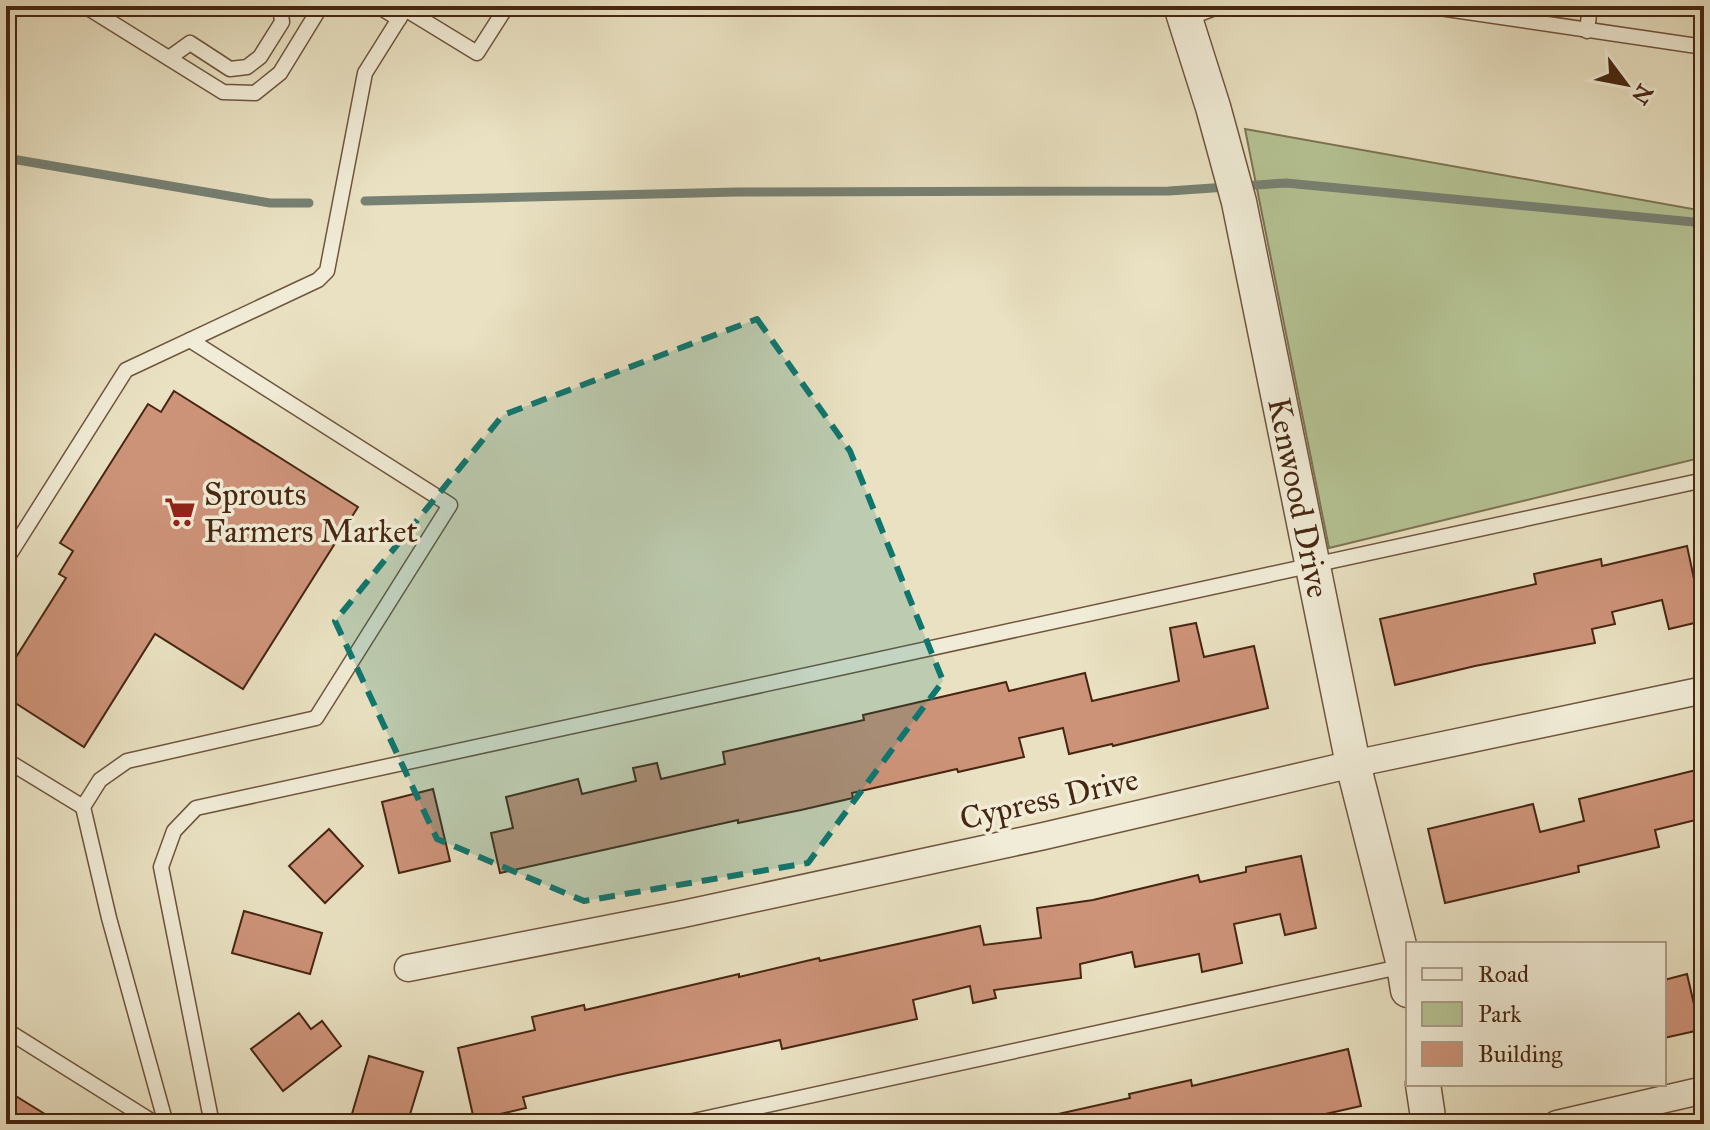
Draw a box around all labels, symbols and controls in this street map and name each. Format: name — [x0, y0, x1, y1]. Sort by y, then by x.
north arrow — [1586, 44, 1666, 124]
text: N — [1626, 79, 1659, 110]
street label: Kenwood Drive — [1260, 394, 1338, 601]
place label: Sprouts Farmers Market — [204, 475, 418, 551]
supermarket icon: Sprouts Farmers Market — [163, 495, 197, 529]
street label: Cypress Drive — [956, 760, 1142, 838]
legend — [1406, 942, 1666, 1086]
text: Road — [1478, 959, 1529, 989]
text: Park — [1478, 999, 1522, 1029]
text: Building — [1478, 1039, 1563, 1069]

